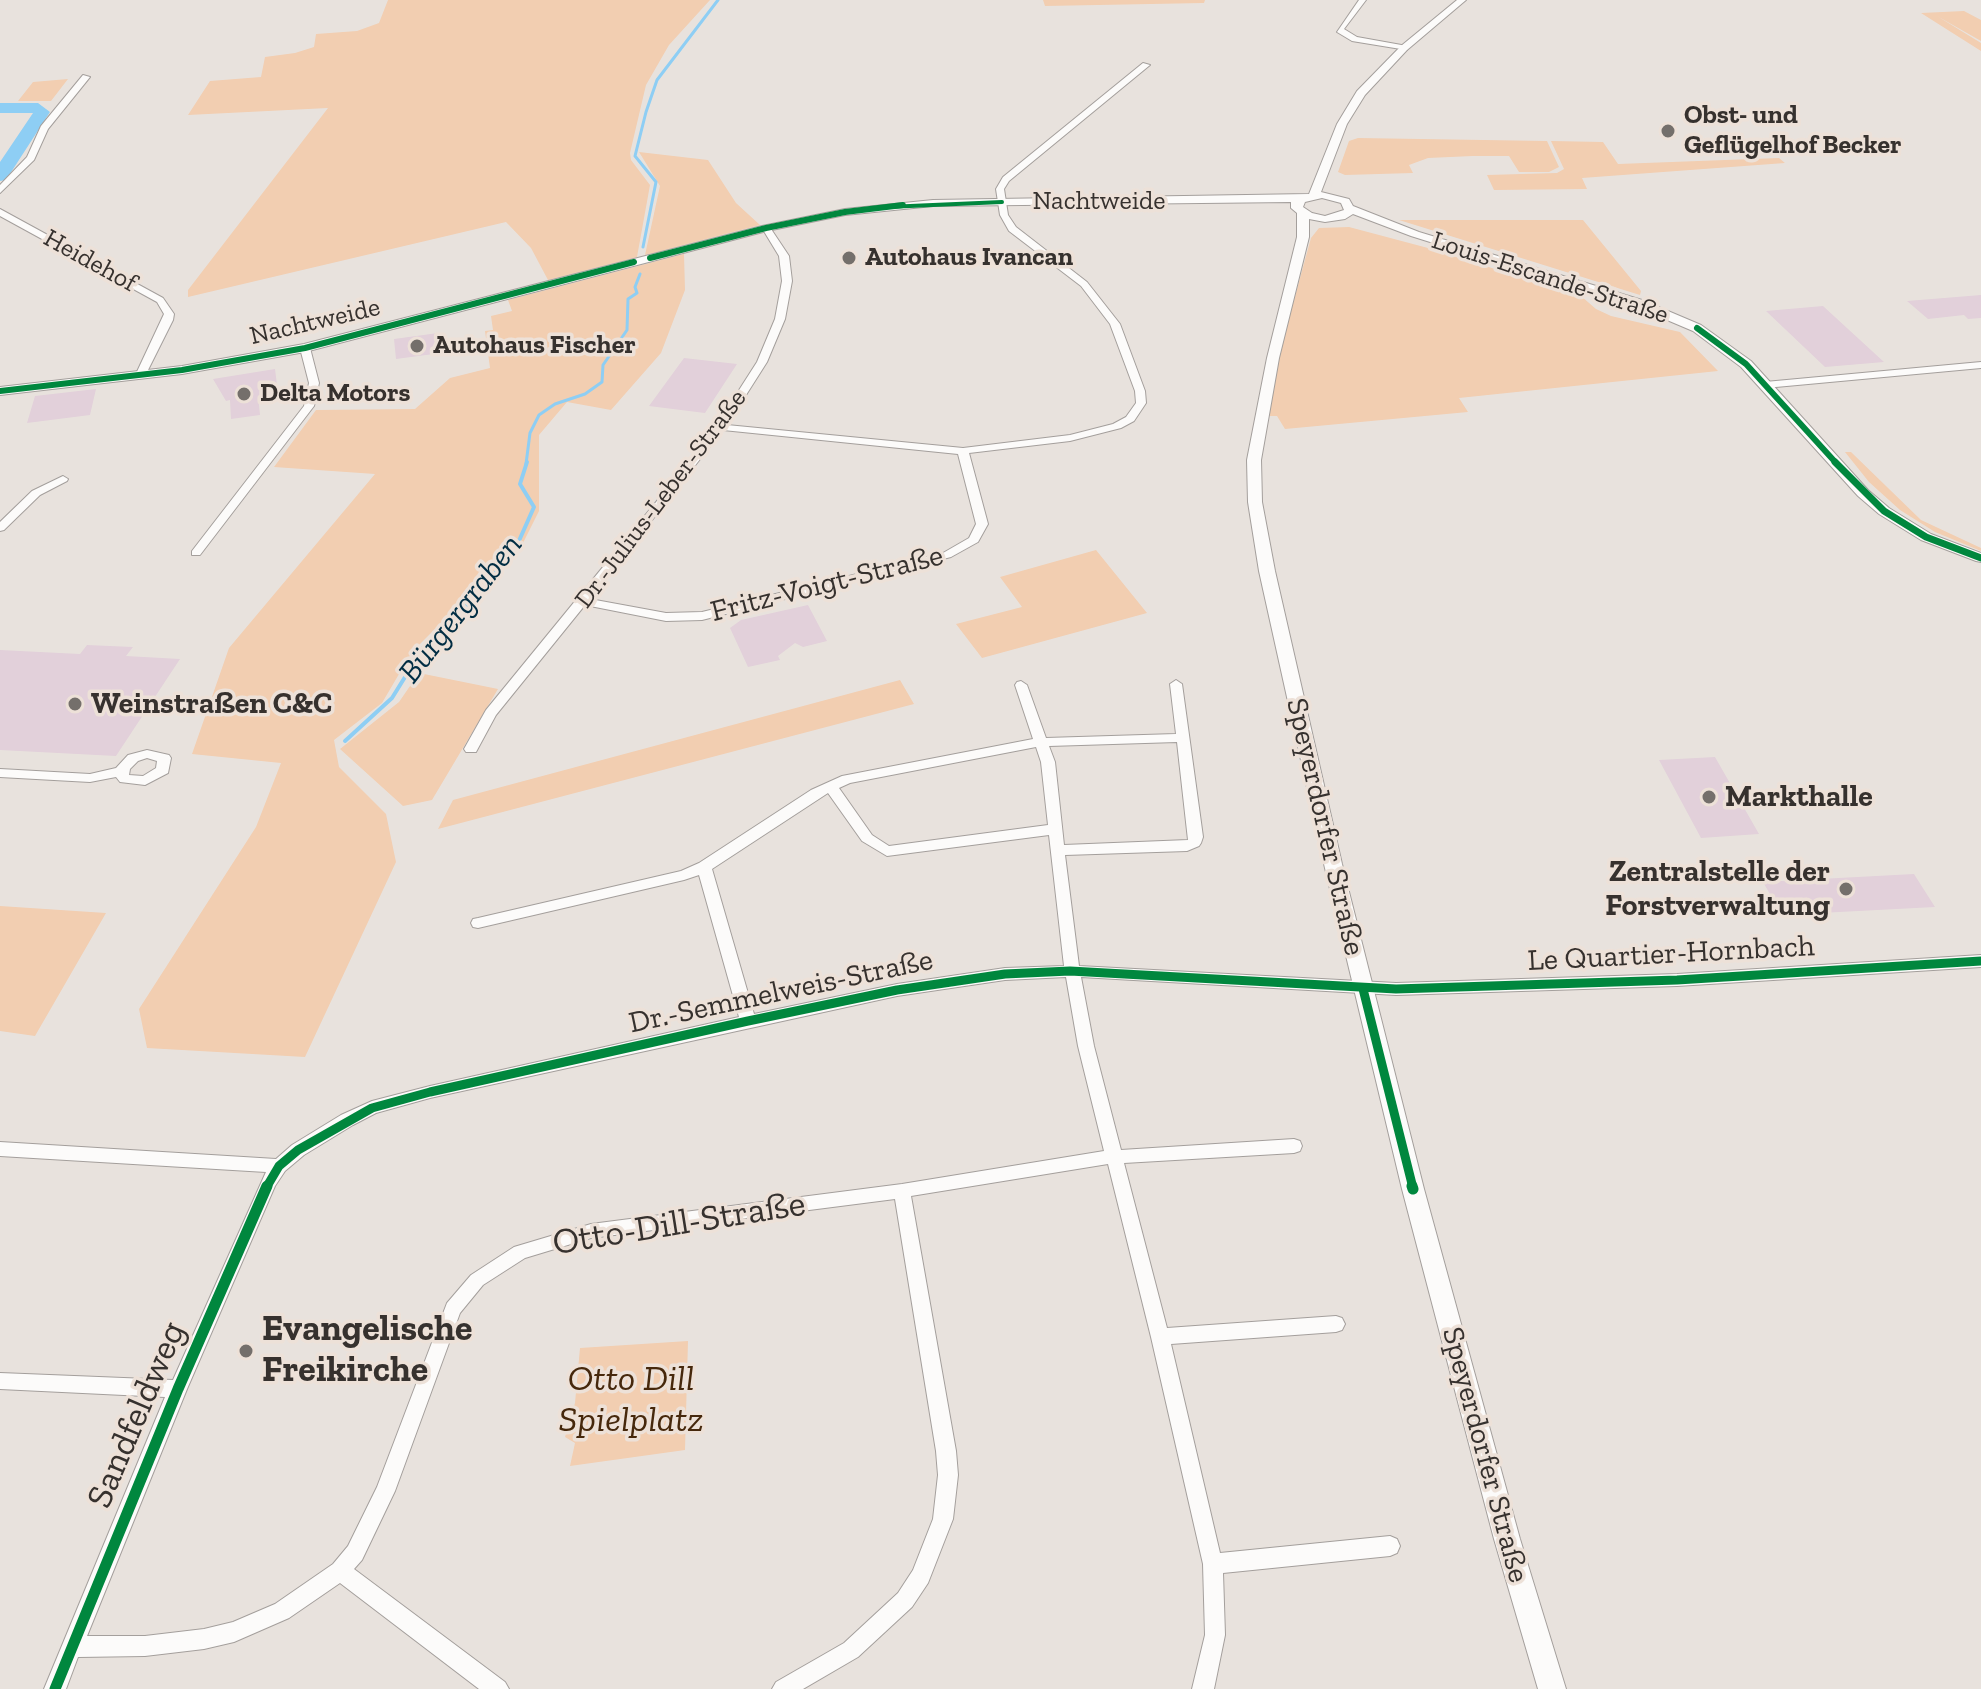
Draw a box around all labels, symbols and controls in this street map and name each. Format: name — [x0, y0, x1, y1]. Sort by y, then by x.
place label: Obst- und Geflügelhof Becker — [1684, 100, 1902, 162]
marker: Obst- und Geflügelhof Becker — [1659, 122, 1677, 140]
street label: Nachtweide — [1033, 186, 1165, 218]
street label: Heidehof — [38, 223, 142, 299]
street label: Louis-Escande-Straße — [1428, 225, 1672, 331]
place label: Autohaus Ivancan — [865, 242, 1073, 274]
marker: Autohaus Ivancan — [840, 249, 858, 267]
street label: Nachtweide — [247, 292, 383, 352]
place label: Autohaus Fischer — [433, 330, 636, 362]
marker: Autohaus Fischer — [408, 337, 426, 355]
place label: Delta Motors — [260, 378, 410, 410]
street label: Dr.-Julius-Leber-Straße — [569, 384, 753, 614]
marker: Delta Motors — [235, 385, 253, 403]
water label: Bürgergraben — [391, 527, 531, 691]
street label: Fritz-Voigt-Straße — [707, 538, 947, 630]
place label: Weinstraßen C&C — [91, 686, 332, 722]
marker: Weinstraßen C&C — [66, 695, 84, 713]
street label: Speyerdorfer Straße — [1278, 695, 1372, 959]
place label: Markthalle — [1725, 779, 1873, 815]
marker: Markthalle — [1700, 788, 1718, 806]
place label: Zentralstelle der Forstverwaltung — [1605, 854, 1830, 924]
marker: Zentralstelle der Forstverwaltung — [1837, 880, 1855, 898]
street label: Le Quartier-Hornbach — [1527, 929, 1815, 979]
street label: Dr.-Semmelweis-Straße — [626, 942, 936, 1042]
street label: Otto-Dill-Straße — [550, 1183, 808, 1265]
place label: Evangelische Freikirche — [262, 1308, 472, 1393]
street label: Sandfeldweg — [78, 1315, 196, 1515]
street label: Speyerdorfer Straße — [1434, 1323, 1536, 1587]
marker: Evangelische Freikirche — [237, 1342, 255, 1360]
park label: Otto Dill Spielplatz — [558, 1358, 704, 1443]

